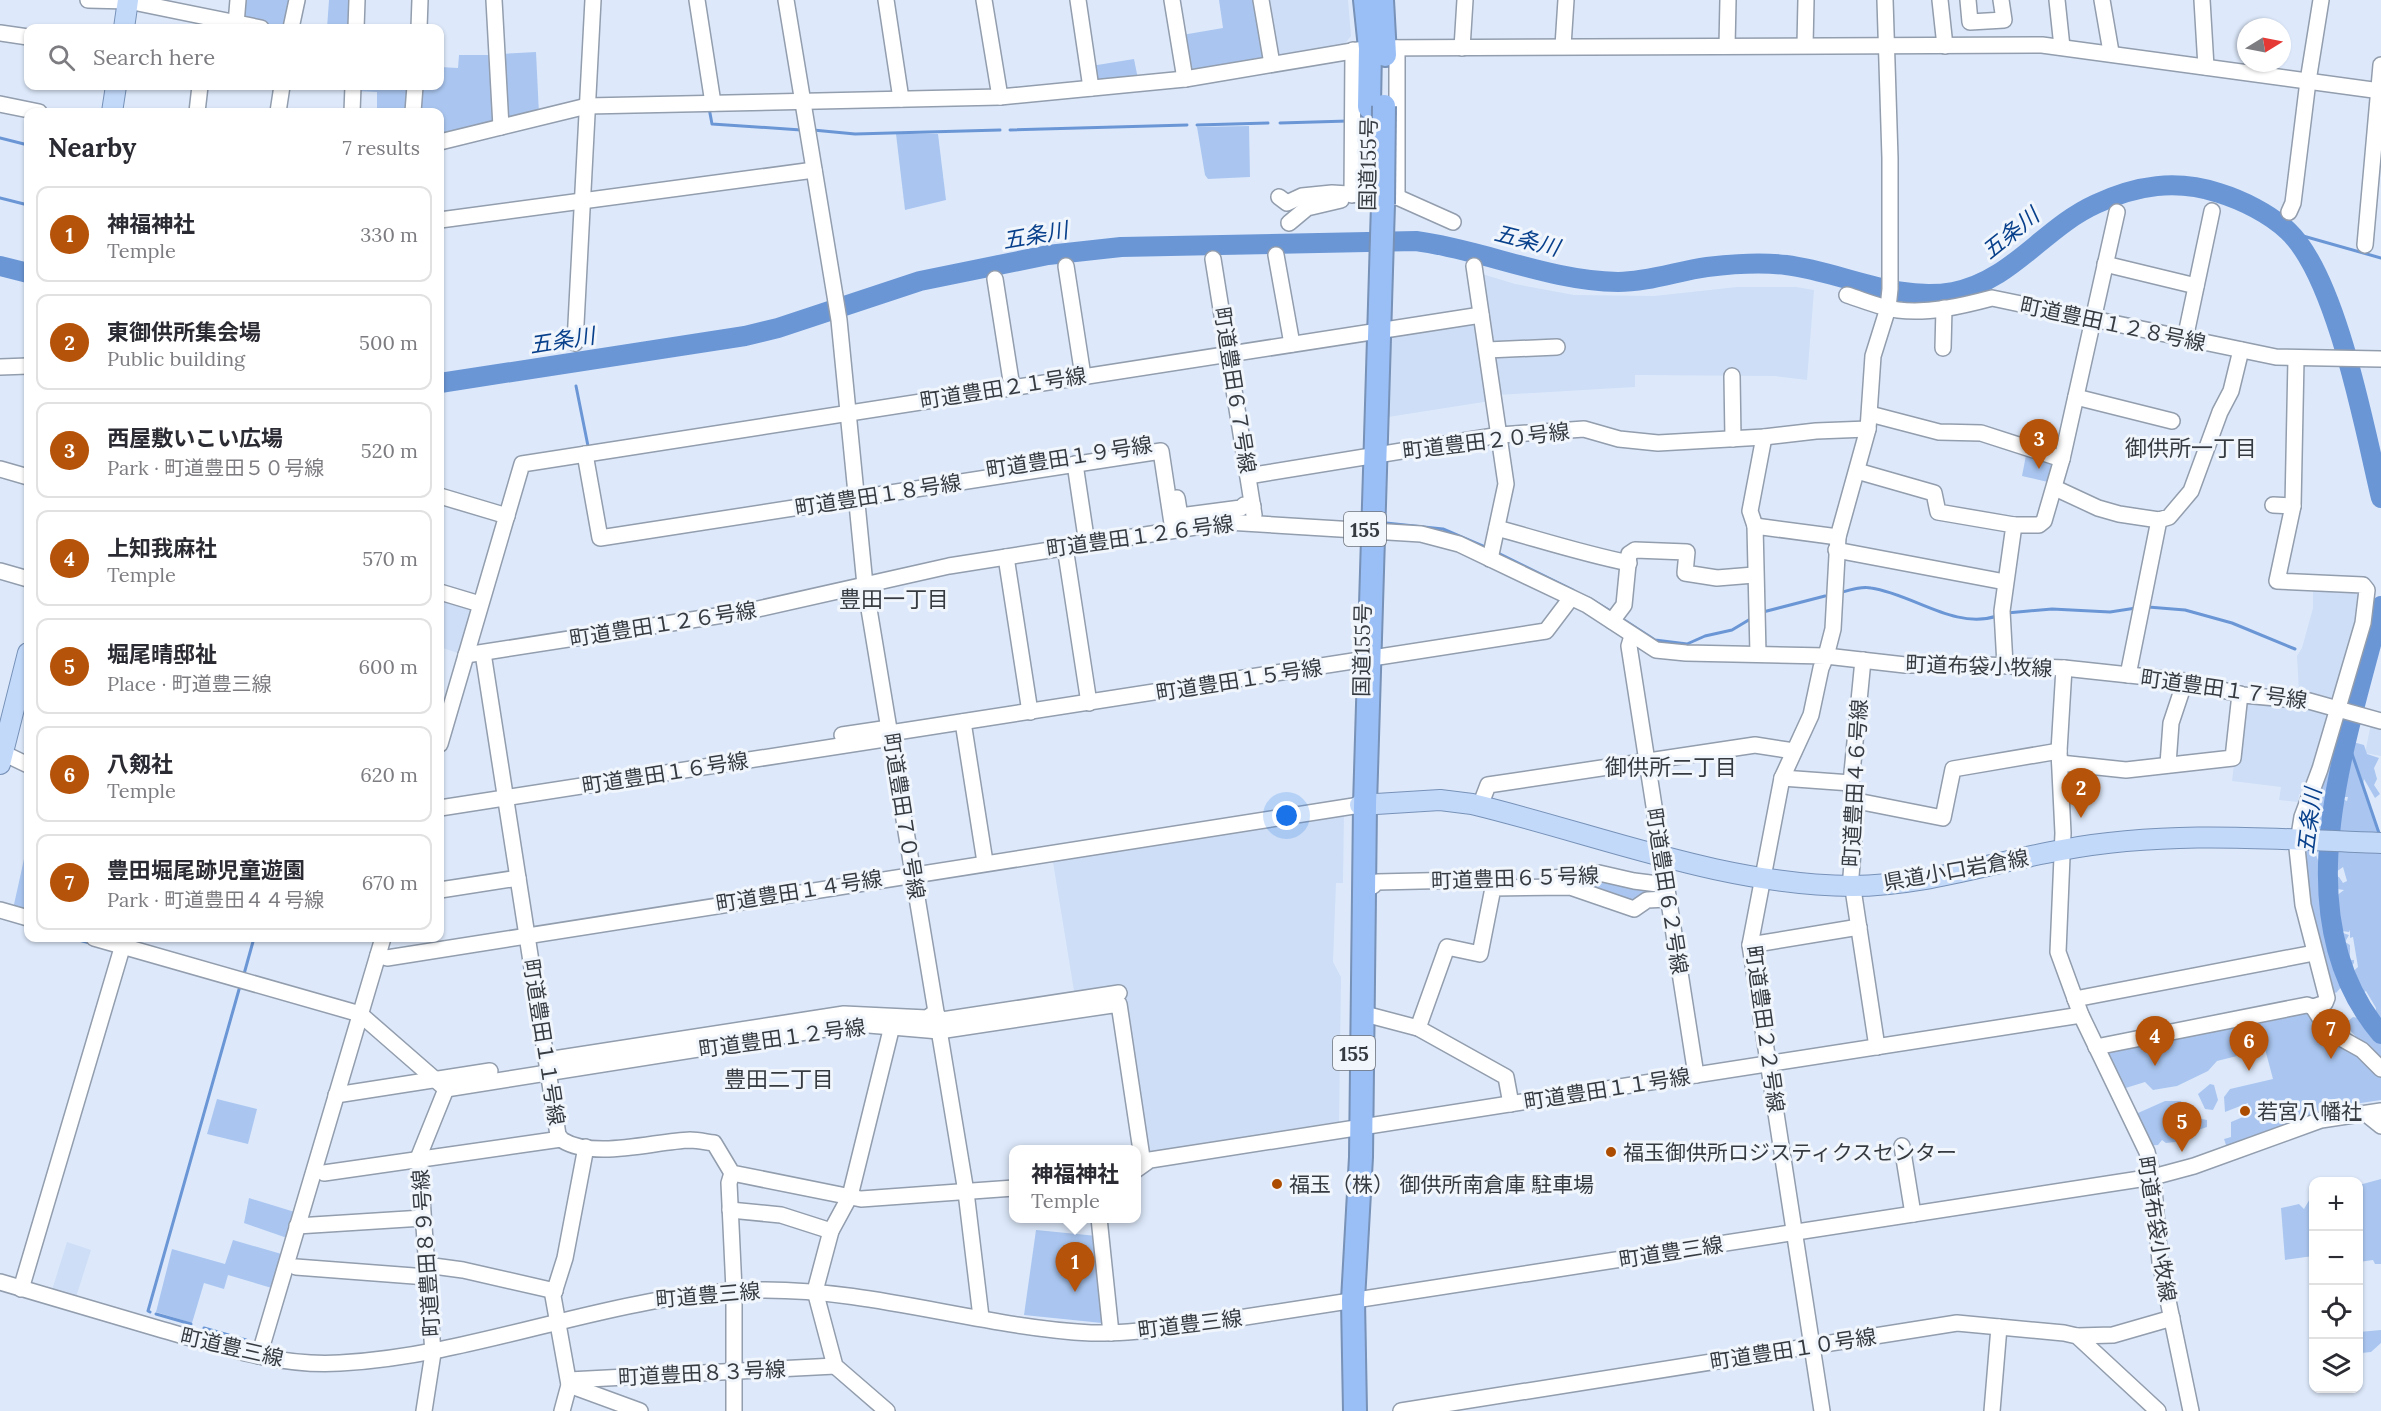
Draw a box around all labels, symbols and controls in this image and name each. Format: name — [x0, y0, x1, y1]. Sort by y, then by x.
north arrow — [2237, 18, 2291, 72]
search box — [24, 24, 444, 90]
icon: search — [45, 41, 78, 74]
text: Search here — [93, 43, 215, 71]
street label: 国道155号 — [1354, 117, 1382, 211]
text: Nearby — [48, 131, 136, 164]
text: 7 results — [343, 135, 420, 160]
water label: 五条川 — [1976, 200, 2046, 265]
text: 神福神社 — [107, 210, 195, 238]
water label: 五条川 — [1000, 215, 1072, 255]
water label: 五条川 — [1492, 218, 1564, 262]
text: 1 — [65, 222, 74, 247]
text: 330 m — [360, 222, 418, 247]
text: Temple — [107, 238, 176, 263]
street label: 町道豊田１２８号線 — [2018, 291, 2208, 357]
street label: 町道豊田６７号線 — [1209, 305, 1261, 475]
text: 東御供所集会場 — [107, 318, 261, 346]
water label: 五条川 — [527, 321, 599, 359]
text: 2 — [64, 330, 75, 355]
text: 500 m — [359, 330, 418, 355]
text: Public building — [107, 346, 245, 371]
street label: 町道豊田２１号線 — [918, 362, 1088, 414]
street label: 町道豊田２０号線 — [1401, 417, 1571, 465]
pin: 3 — [2020, 420, 2058, 469]
text: 西屋敷いこい広場 — [107, 424, 283, 452]
street label: 町道豊田１９号線 — [984, 431, 1154, 483]
district label: 御供所一丁目 — [2125, 434, 2257, 462]
text: 3 — [64, 438, 75, 463]
text: 520 m — [361, 438, 418, 463]
text: Park · 町道豊田５０号線 — [107, 455, 324, 480]
street label: 町道豊田１８号線 — [793, 469, 963, 521]
street label: 町道豊田１２６号線 — [1045, 509, 1235, 563]
road number: 155 — [1344, 512, 1386, 546]
text: 上知我麻社 — [107, 534, 217, 562]
text: 4 — [64, 546, 75, 571]
text: 570 m — [362, 546, 418, 571]
text: Temple — [107, 562, 176, 587]
district label: 豊田一丁目 — [839, 585, 949, 613]
street label: 町道豊田１２６号線 — [568, 596, 758, 652]
street label: 国道155号 — [1348, 603, 1376, 697]
text: 堀尾晴邸祉 — [107, 640, 217, 668]
street label: 町道布袋小牧線 — [1905, 650, 2053, 682]
text: 5 — [64, 654, 75, 679]
text: 600 m — [358, 654, 418, 679]
street label: 町道豊田１５号線 — [1154, 654, 1324, 706]
street label: 町道豊田１７号線 — [2139, 664, 2309, 714]
text: Place · 町道豊三線 — [107, 671, 272, 696]
street label: 町道豊田４６号線 — [1837, 698, 1873, 868]
street label: 町道豊田７０号線 — [878, 731, 930, 901]
street label: 町道豊田１６号線 — [580, 747, 750, 799]
text: 八剱社 — [107, 750, 173, 778]
district label: 御供所二丁目 — [1605, 753, 1737, 781]
text: 6 — [64, 762, 75, 787]
text: 620 m — [360, 762, 418, 787]
pin: 2 — [2062, 768, 2100, 818]
text: Temple — [107, 778, 176, 803]
water label: 五条川 — [2291, 785, 2327, 855]
your location — [1272, 801, 1301, 830]
street label: 町道豊田６２号線 — [1641, 806, 1693, 976]
street label: 県道小口岩倉線 — [1881, 844, 2031, 896]
text: 豊田堀尾跡児童遊園 — [107, 856, 305, 884]
street label: 町道豊田６５号線 — [1431, 862, 1599, 894]
street label: 町道豊田１４号線 — [714, 865, 884, 917]
text: 7 — [65, 870, 74, 895]
text: 670 m — [362, 870, 418, 895]
text: Park · 町道豊田４４号線 — [107, 887, 324, 912]
street label: 町道豊田２２号線 — [1740, 944, 1790, 1114]
street label: 町道豊田１１号線 — [518, 957, 570, 1127]
pin: 7 — [2312, 1010, 2350, 1059]
street label: 町道豊田１２号線 — [697, 1013, 867, 1063]
pin: 4 — [2136, 1016, 2174, 1066]
pin: 6 — [2230, 1022, 2268, 1071]
road number: 155 — [1333, 1036, 1375, 1070]
street label: 町道豊田１１号線 — [1522, 1063, 1692, 1115]
district label: 豊田二丁目 — [724, 1065, 834, 1093]
place label: 若宮八幡社 — [2257, 1098, 2362, 1125]
pin: 5 — [2162, 1102, 2202, 1152]
marker: 若宮八幡社 — [2238, 1104, 2252, 1118]
place label: 福玉御供所ロジスティクスセンター — [1623, 1139, 1957, 1166]
popup — [1009, 1145, 1141, 1223]
marker: 福玉御供所ロジスティクスセンター — [1604, 1145, 1618, 1159]
street label: 町道布袋小牧線 — [2132, 1154, 2182, 1304]
text: 神福神社 — [1031, 1160, 1119, 1188]
street label: 町道豊田８９号線 — [407, 1168, 445, 1338]
place label: 福玉（株） 御供所南倉庫 駐車場 — [1289, 1171, 1594, 1198]
marker: 福玉（株） 御供所南倉庫 駐車場 — [1270, 1177, 1284, 1191]
map controls — [2309, 1177, 2363, 1393]
button: + — [2309, 1177, 2363, 1231]
text: Temple — [1031, 1188, 1100, 1213]
street label: 町道豊三線 — [1617, 1230, 1725, 1274]
button: − — [2309, 1231, 2363, 1285]
pin: 1 — [1056, 1242, 1094, 1292]
street label: 町道豊三線 — [655, 1277, 761, 1313]
button: locate — [2309, 1285, 2363, 1339]
street label: 町道豊三線 — [1136, 1304, 1244, 1344]
street label: 町道豊三線 — [178, 1322, 286, 1372]
street label: 町道豊田１０号線 — [1708, 1323, 1878, 1375]
button: layers — [2309, 1339, 2363, 1393]
street label: 町道豊田８３号線 — [617, 1355, 787, 1391]

